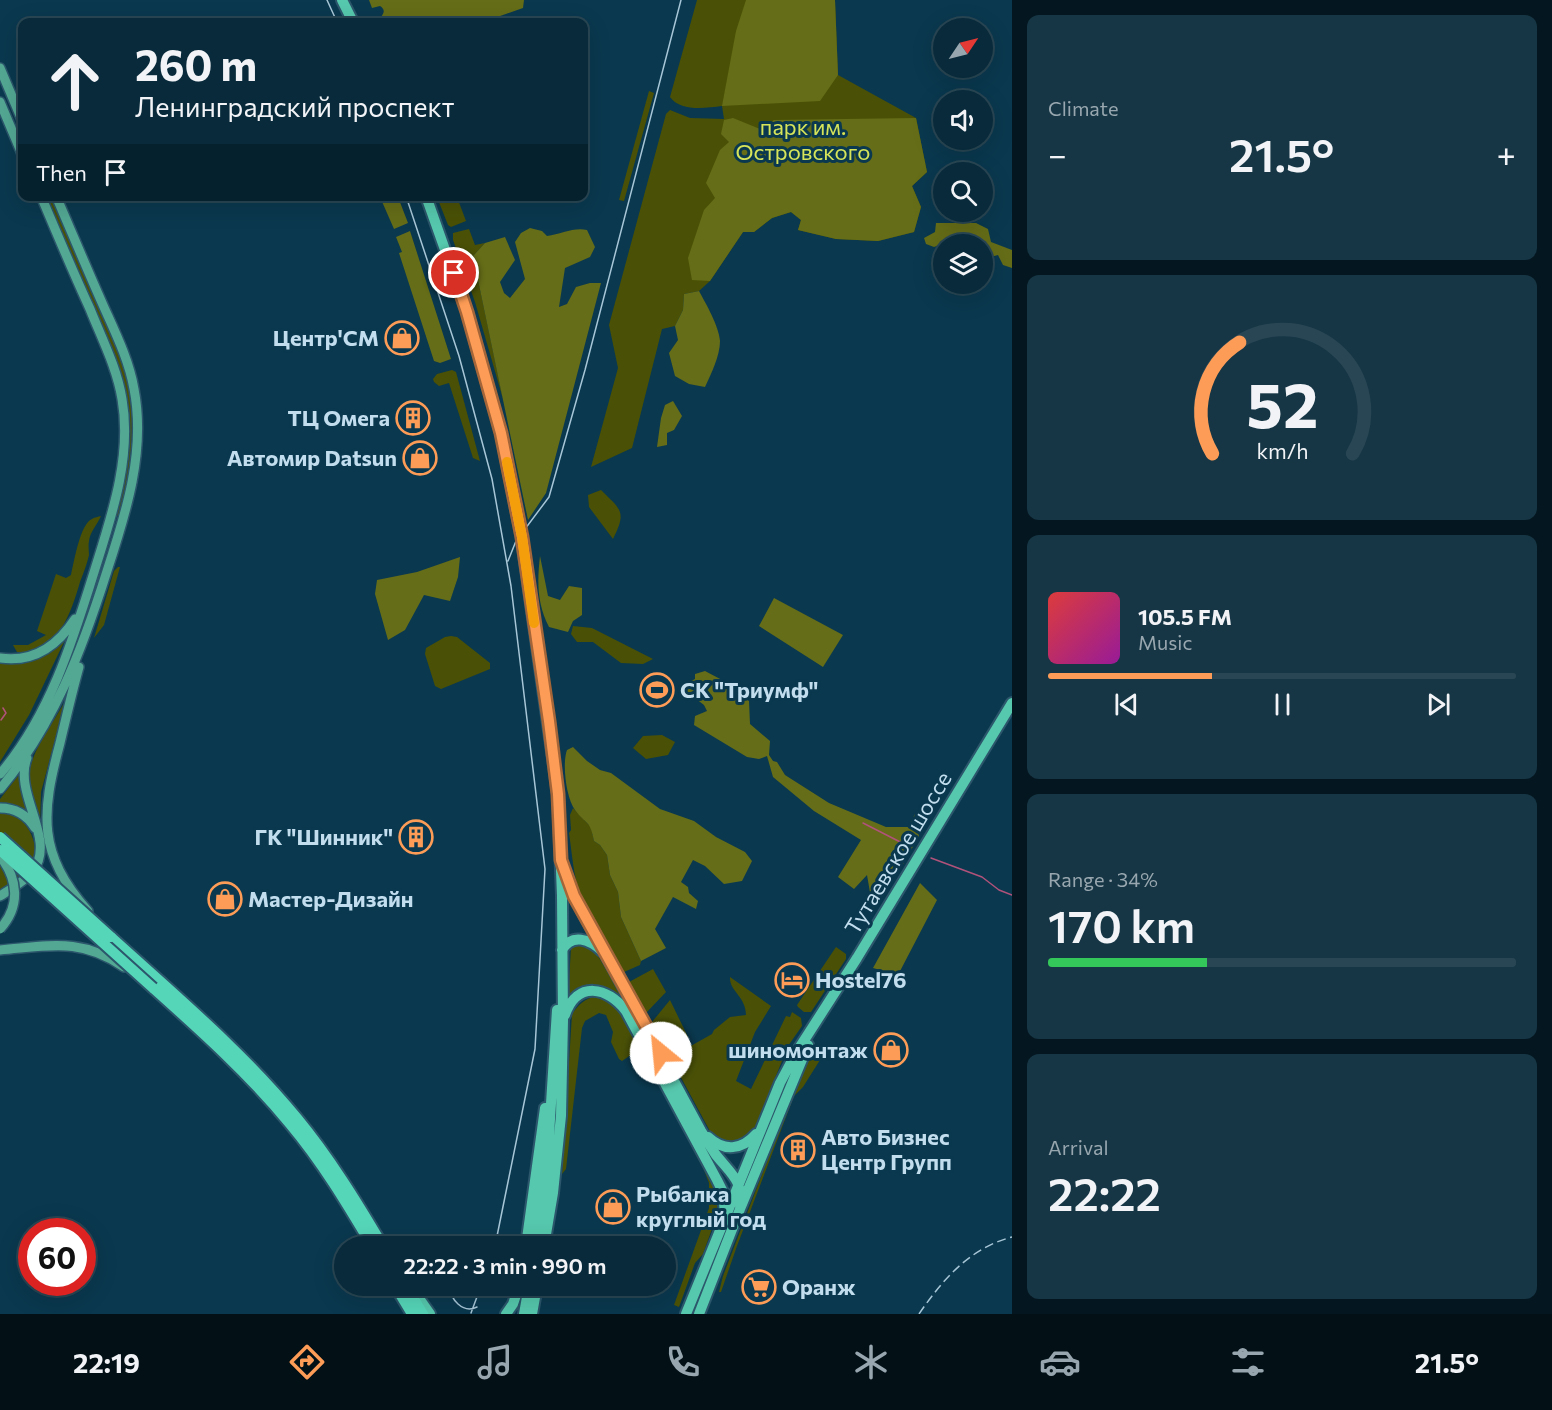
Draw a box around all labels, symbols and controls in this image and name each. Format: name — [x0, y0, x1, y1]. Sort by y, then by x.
north arrow — [933, 18, 993, 78]
map controls — [933, 18, 993, 294]
text: 260 m — [135, 38, 257, 90]
icon: ahead — [36, 42, 114, 120]
text: Ленинградский проспект — [135, 90, 455, 123]
button: sound — [933, 90, 993, 150]
text: Climate — [1048, 96, 1118, 120]
park label: парк им. Островского — [736, 113, 870, 165]
text: 21.5° — [1229, 126, 1334, 181]
text: − — [1048, 133, 1067, 174]
text: + — [1497, 133, 1516, 174]
icon: arrive — [99, 156, 132, 189]
text: Then — [36, 159, 87, 186]
button: search — [933, 162, 993, 222]
button: layers — [933, 234, 993, 294]
pin — [428, 247, 479, 298]
icon: arrive — [437, 256, 470, 289]
shop icon: Центр'СМ — [384, 320, 420, 356]
place label: Центр'СМ — [273, 324, 379, 351]
text: 52 — [1246, 365, 1318, 441]
building icon: ТЦ Омега — [395, 400, 431, 436]
place label: ТЦ Омега — [288, 404, 390, 431]
text: km/h — [1256, 438, 1308, 464]
shop icon: Автомир Datsun — [402, 440, 438, 476]
place label: Автомир Datsun — [227, 444, 397, 471]
text: 105.5 FM — [1138, 603, 1232, 630]
text: Music — [1138, 630, 1192, 654]
sports icon: СК "Триумф" — [639, 672, 675, 708]
place label: СК "Триумф" — [680, 676, 818, 703]
icon: previous — [1110, 688, 1143, 721]
icon: pause — [1266, 688, 1299, 721]
icon: next — [1422, 688, 1455, 721]
street label: Тутаевское шоссе — [838, 767, 957, 939]
building icon: ГК "Шинник" — [398, 819, 434, 855]
place label: ГК "Шинник" — [255, 823, 393, 850]
text: Range · 34% — [1048, 867, 1158, 891]
shop icon: Мастер-Дизайн — [207, 881, 243, 917]
place label: Мастер-Дизайн — [248, 885, 413, 912]
text: 170 km — [1048, 897, 1195, 952]
hotel icon: Hostel76 — [774, 962, 810, 998]
place label: Hostel76 — [815, 966, 907, 993]
position arrow — [629, 1021, 693, 1085]
shop icon: шиномонтаж — [873, 1032, 909, 1068]
place label: шиномонтаж — [728, 1036, 868, 1063]
place label: Авто Бизнес Центр Групп — [821, 1123, 952, 1175]
building icon: Авто Бизнес Центр Групп — [780, 1132, 816, 1168]
text: Arrival — [1048, 1135, 1109, 1159]
text: 22:22 — [1048, 1165, 1161, 1220]
place label: Рыбалка круглый год — [636, 1180, 766, 1232]
shop icon: Рыбалка круглый год — [595, 1189, 631, 1225]
speed limit sign: 60 — [18, 1218, 96, 1296]
text: 22:22 · 3 min · 990 m — [404, 1252, 606, 1279]
supermarket icon: Оранж — [741, 1269, 777, 1305]
place label: Оранж — [782, 1273, 856, 1300]
icon: directions — [286, 1341, 328, 1383]
icon: music — [474, 1341, 516, 1383]
icon: phone — [662, 1341, 704, 1383]
icon: climate — [850, 1341, 892, 1383]
icon: car — [1039, 1341, 1081, 1383]
icon: filters — [1227, 1341, 1269, 1383]
text: 22:19 — [73, 1346, 140, 1379]
text: 21.5° — [1415, 1346, 1479, 1379]

